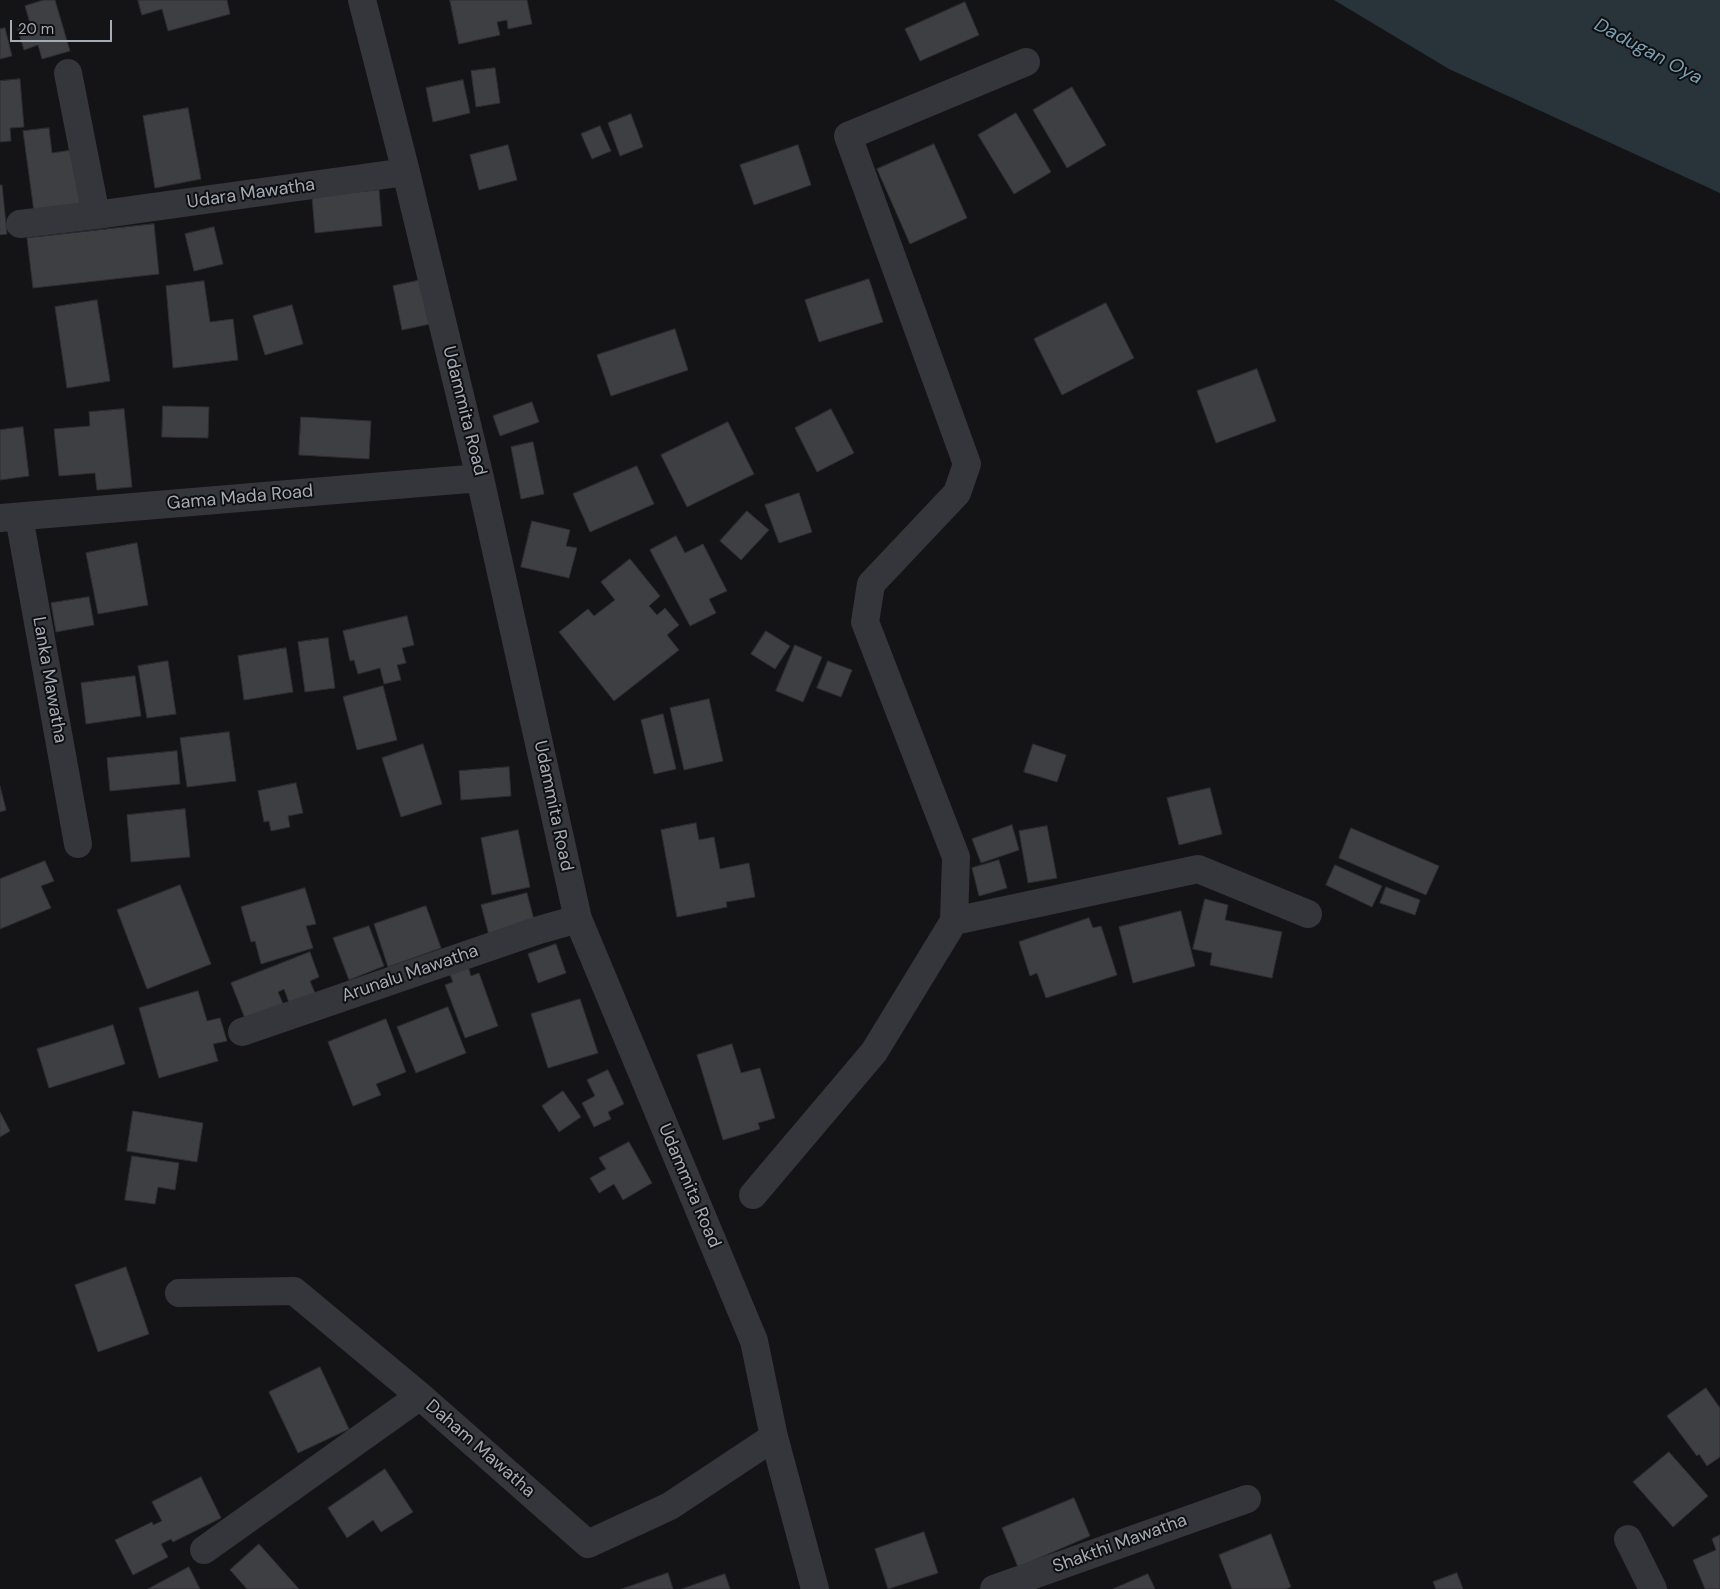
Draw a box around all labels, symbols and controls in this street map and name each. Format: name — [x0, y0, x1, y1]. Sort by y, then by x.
scale bar — [12, 10, 115, 42]
water label: Dadugan Oya — [1590, 14, 1706, 90]
text: 20 m — [18, 19, 54, 39]
street label: Udara Mawatha — [186, 174, 316, 214]
street label: Udammita Road — [437, 344, 491, 478]
street label: Gama Mada Road — [166, 481, 314, 515]
street label: Lanka Mawatha — [27, 615, 71, 745]
street label: Udammita Road — [529, 739, 577, 873]
street label: Arunalu Mawatha — [339, 940, 481, 1008]
street label: Udammita Road — [653, 1121, 725, 1251]
street label: Daham Mawatha — [421, 1396, 539, 1502]
street label: Shakthi Mawatha — [1050, 1510, 1190, 1578]

